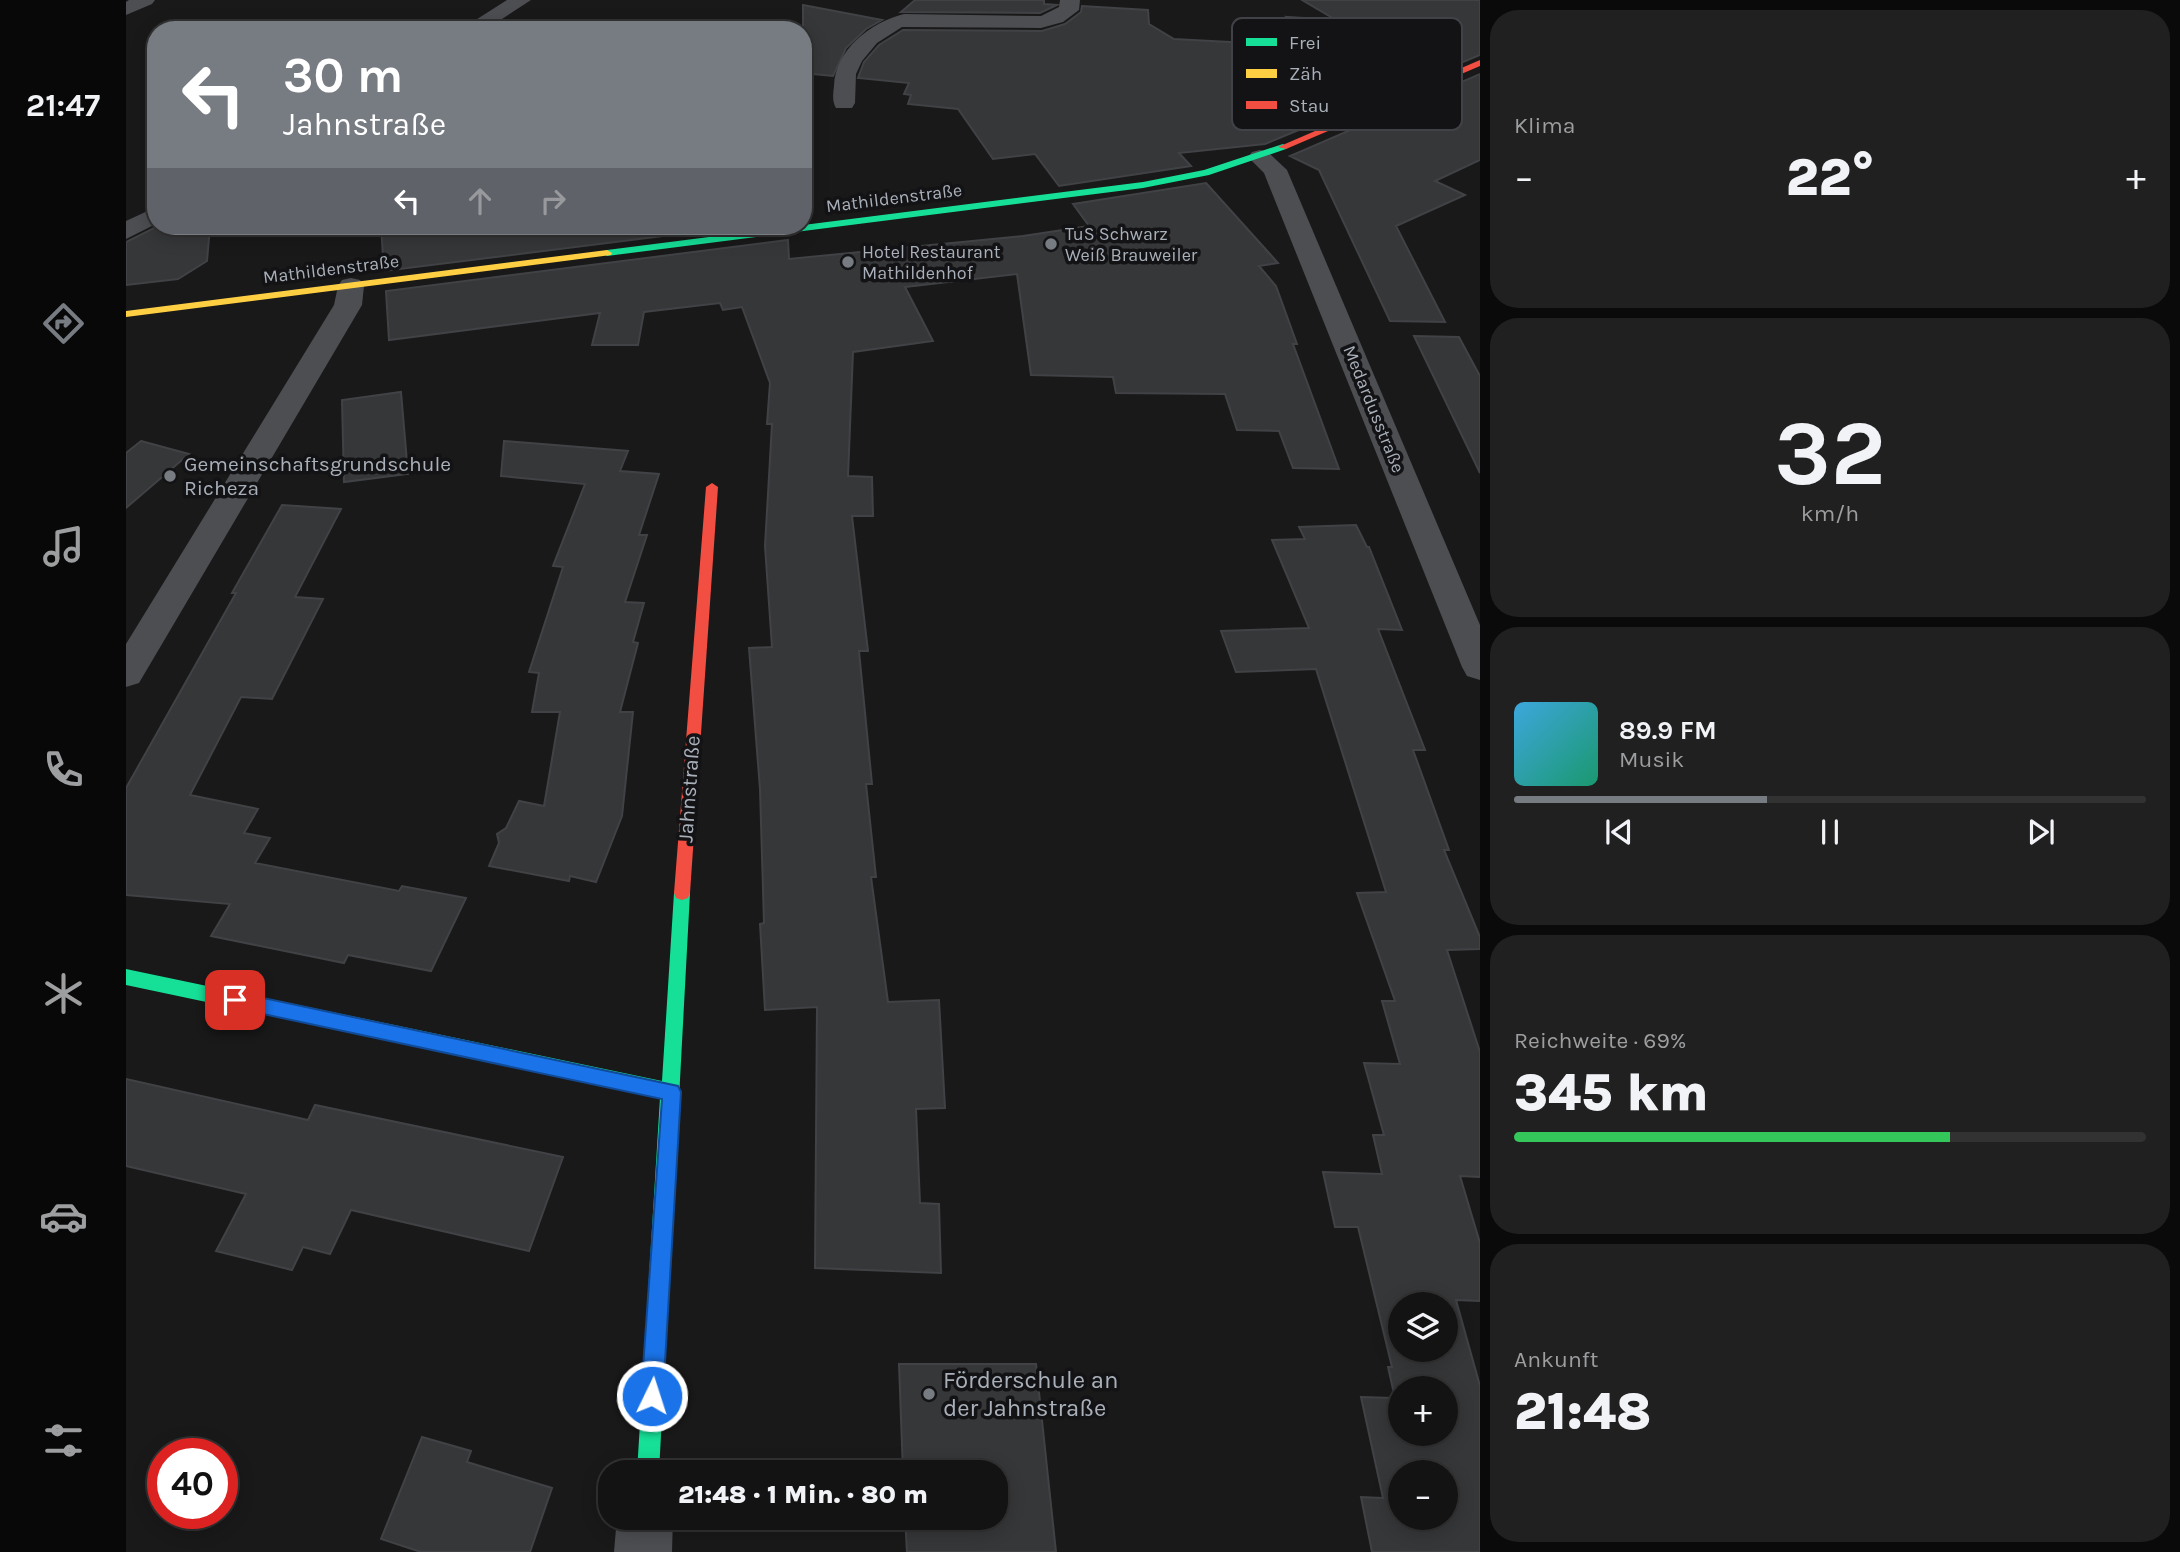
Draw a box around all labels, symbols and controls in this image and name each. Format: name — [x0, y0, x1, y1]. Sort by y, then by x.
legend — [1232, 18, 1462, 130]
text: Frei — [1289, 32, 1321, 54]
text: 30 m — [283, 47, 403, 104]
icon: left — [168, 49, 259, 140]
text: Zäh — [1289, 63, 1322, 85]
text: 21:47 — [26, 87, 100, 124]
text: Stau — [1289, 95, 1330, 117]
text: Jahnstraße — [283, 106, 446, 143]
text: Klima — [1514, 112, 1575, 139]
text: 22° — [1786, 147, 1874, 208]
text: − — [1514, 155, 1534, 200]
text: + — [2126, 155, 2146, 200]
street label: Mathildenstraße — [825, 179, 963, 217]
icon: left — [388, 182, 426, 220]
icon: ahead — [461, 182, 499, 220]
icon: right — [534, 182, 572, 220]
place label: TuS Schwarz Weiß Brauweiler — [1065, 223, 1198, 266]
marker: TuS Schwarz Weiß Brauweiler — [1043, 236, 1059, 252]
place label: Hotel Restaurant Mathildenhof — [862, 241, 1001, 284]
street label: Mathildenstraße — [262, 250, 400, 288]
marker: Hotel Restaurant Mathildenhof — [840, 254, 856, 270]
icon: directions — [39, 299, 88, 348]
street label: Medardusstraße — [1338, 342, 1410, 476]
text: 32 — [1774, 401, 1886, 507]
place label: Gemeinschaftsgrundschule Richeza — [184, 452, 451, 500]
marker: Gemeinschaftsgrundschule Richeza — [162, 468, 178, 484]
text: km/h — [1801, 500, 1859, 527]
icon: music — [39, 522, 88, 571]
text: 89.9 FM — [1619, 715, 1717, 746]
street label: Jahnstraße — [673, 735, 705, 843]
icon: phone — [39, 745, 88, 794]
text: Musik — [1619, 746, 1684, 773]
icon: previous — [1600, 813, 1638, 851]
icon: pause — [1811, 813, 1849, 851]
icon: next — [2022, 813, 2060, 851]
icon: climate — [39, 969, 88, 1018]
pin — [205, 970, 265, 1030]
icon: arrive — [216, 981, 254, 1019]
text: Reichweite · 69% — [1514, 1027, 1687, 1054]
text: 345 km — [1514, 1062, 1709, 1123]
icon: car — [39, 1192, 88, 1241]
map controls — [1388, 1292, 1458, 1530]
button: layers — [1388, 1292, 1458, 1362]
text: Ankunft — [1514, 1346, 1598, 1373]
position arrow — [615, 1359, 689, 1433]
place label: Förderschule an der Jahnstraße — [943, 1366, 1118, 1422]
button: + — [1388, 1376, 1458, 1446]
text: 21:48 — [1514, 1381, 1651, 1442]
marker: Förderschule an der Jahnstraße — [921, 1386, 937, 1402]
icon: filters — [39, 1416, 88, 1465]
speed limit sign: 40 — [147, 1438, 238, 1529]
button: − — [1388, 1460, 1458, 1530]
text: 21:48 · 1 Min. · 80 m — [678, 1479, 928, 1510]

